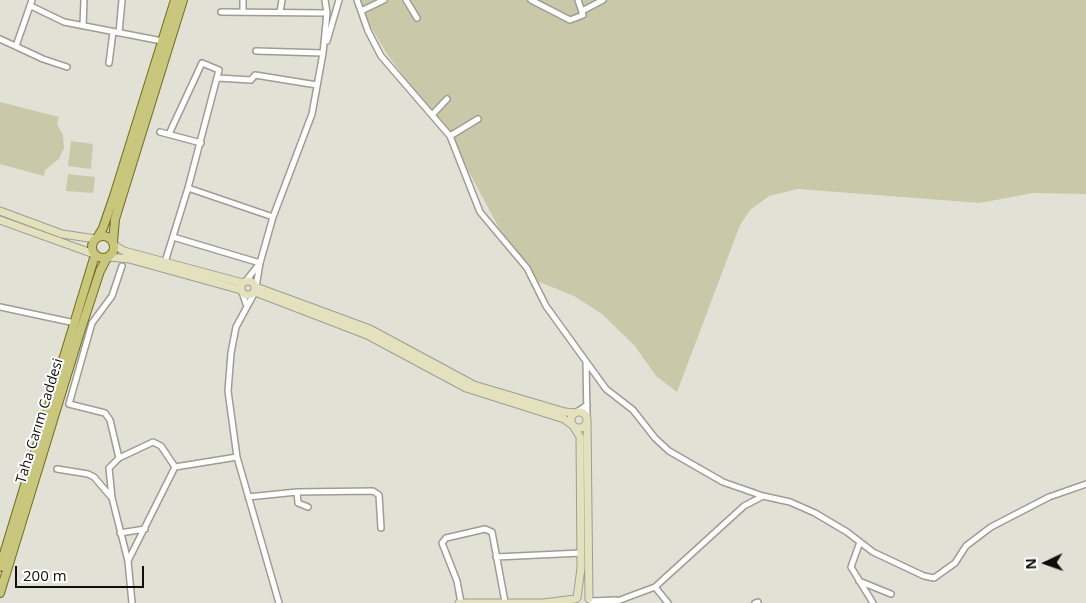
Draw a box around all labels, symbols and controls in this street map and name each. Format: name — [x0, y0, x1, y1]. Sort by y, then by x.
street label: Taha Carım Caddesi — [13, 357, 67, 485]
north arrow — [1021, 538, 1071, 588]
scale bar — [18, 556, 146, 588]
text: N — [1021, 558, 1040, 570]
text: 200 m — [23, 565, 67, 585]

